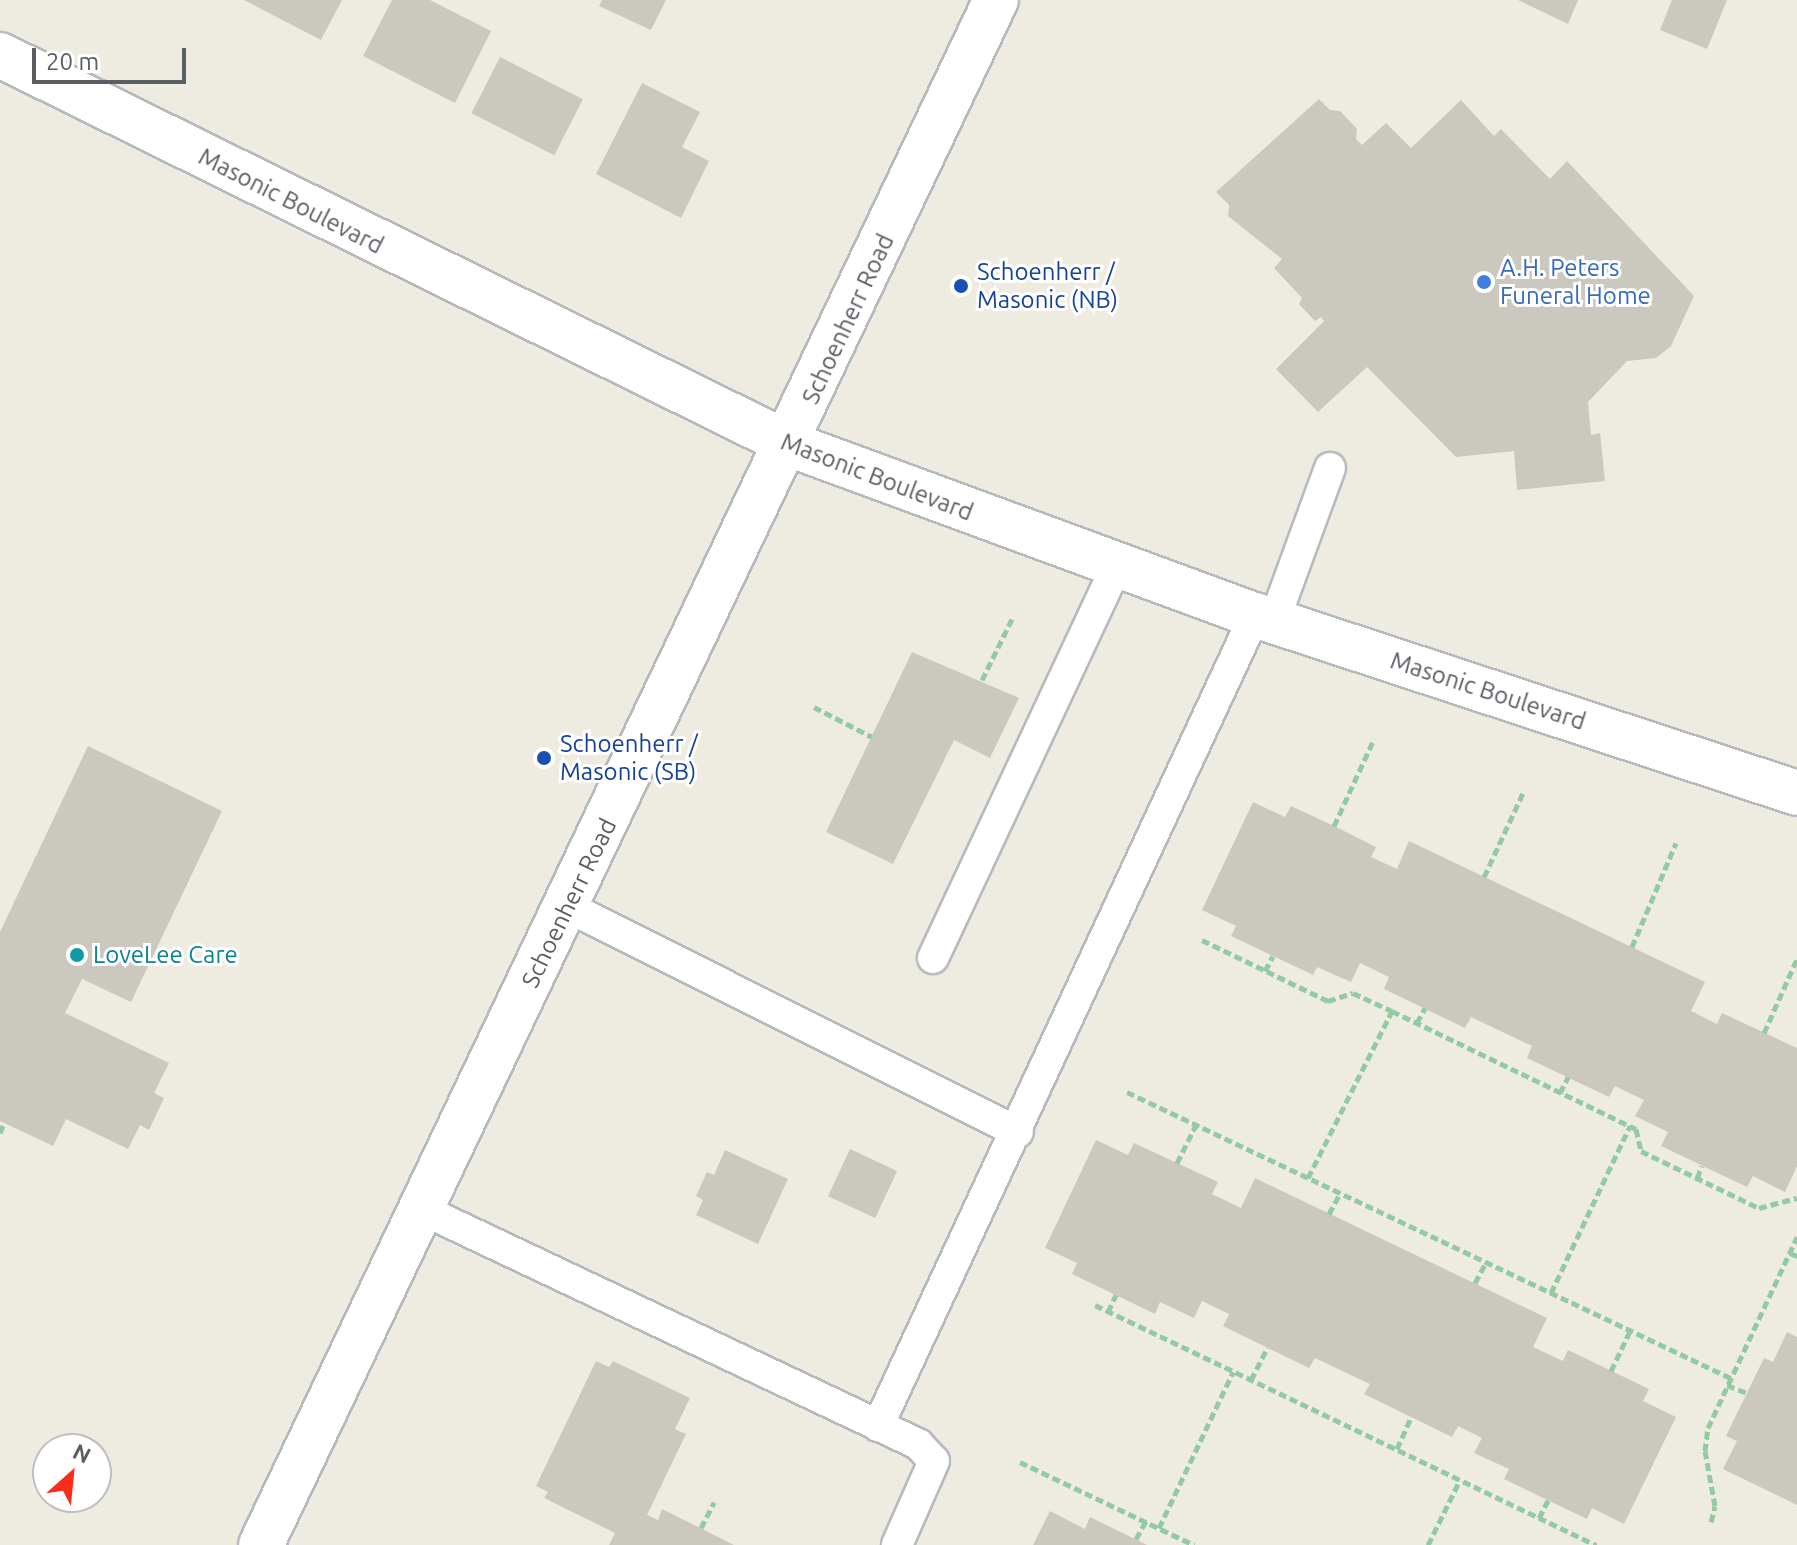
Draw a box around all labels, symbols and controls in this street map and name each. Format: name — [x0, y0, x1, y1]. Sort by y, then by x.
scale bar — [36, 32, 190, 82]
text: 20 m — [46, 48, 99, 75]
street label: Masonic Boulevard — [194, 142, 388, 260]
street label: Schoenherr Road — [796, 229, 900, 409]
place label: A.H. Peters Funeral Home — [1500, 254, 1651, 310]
place label: Schoenherr / Masonic (NB) — [977, 258, 1118, 314]
marker: A.H. Peters Funeral Home — [1475, 273, 1493, 291]
marker: Schoenherr / Masonic (NB) — [952, 277, 970, 295]
street label: Masonic Boulevard — [777, 427, 977, 527]
street label: Masonic Boulevard — [1387, 646, 1589, 736]
place label: Schoenherr / Masonic (SB) — [560, 730, 698, 786]
marker: Schoenherr / Masonic (SB) — [535, 749, 553, 767]
street label: Schoenherr Road — [516, 814, 622, 992]
place label: LoveLee Care — [93, 941, 238, 969]
marker: LoveLee Care — [68, 946, 86, 964]
north arrow — [32, 1433, 112, 1513]
text: N — [69, 1438, 95, 1468]

